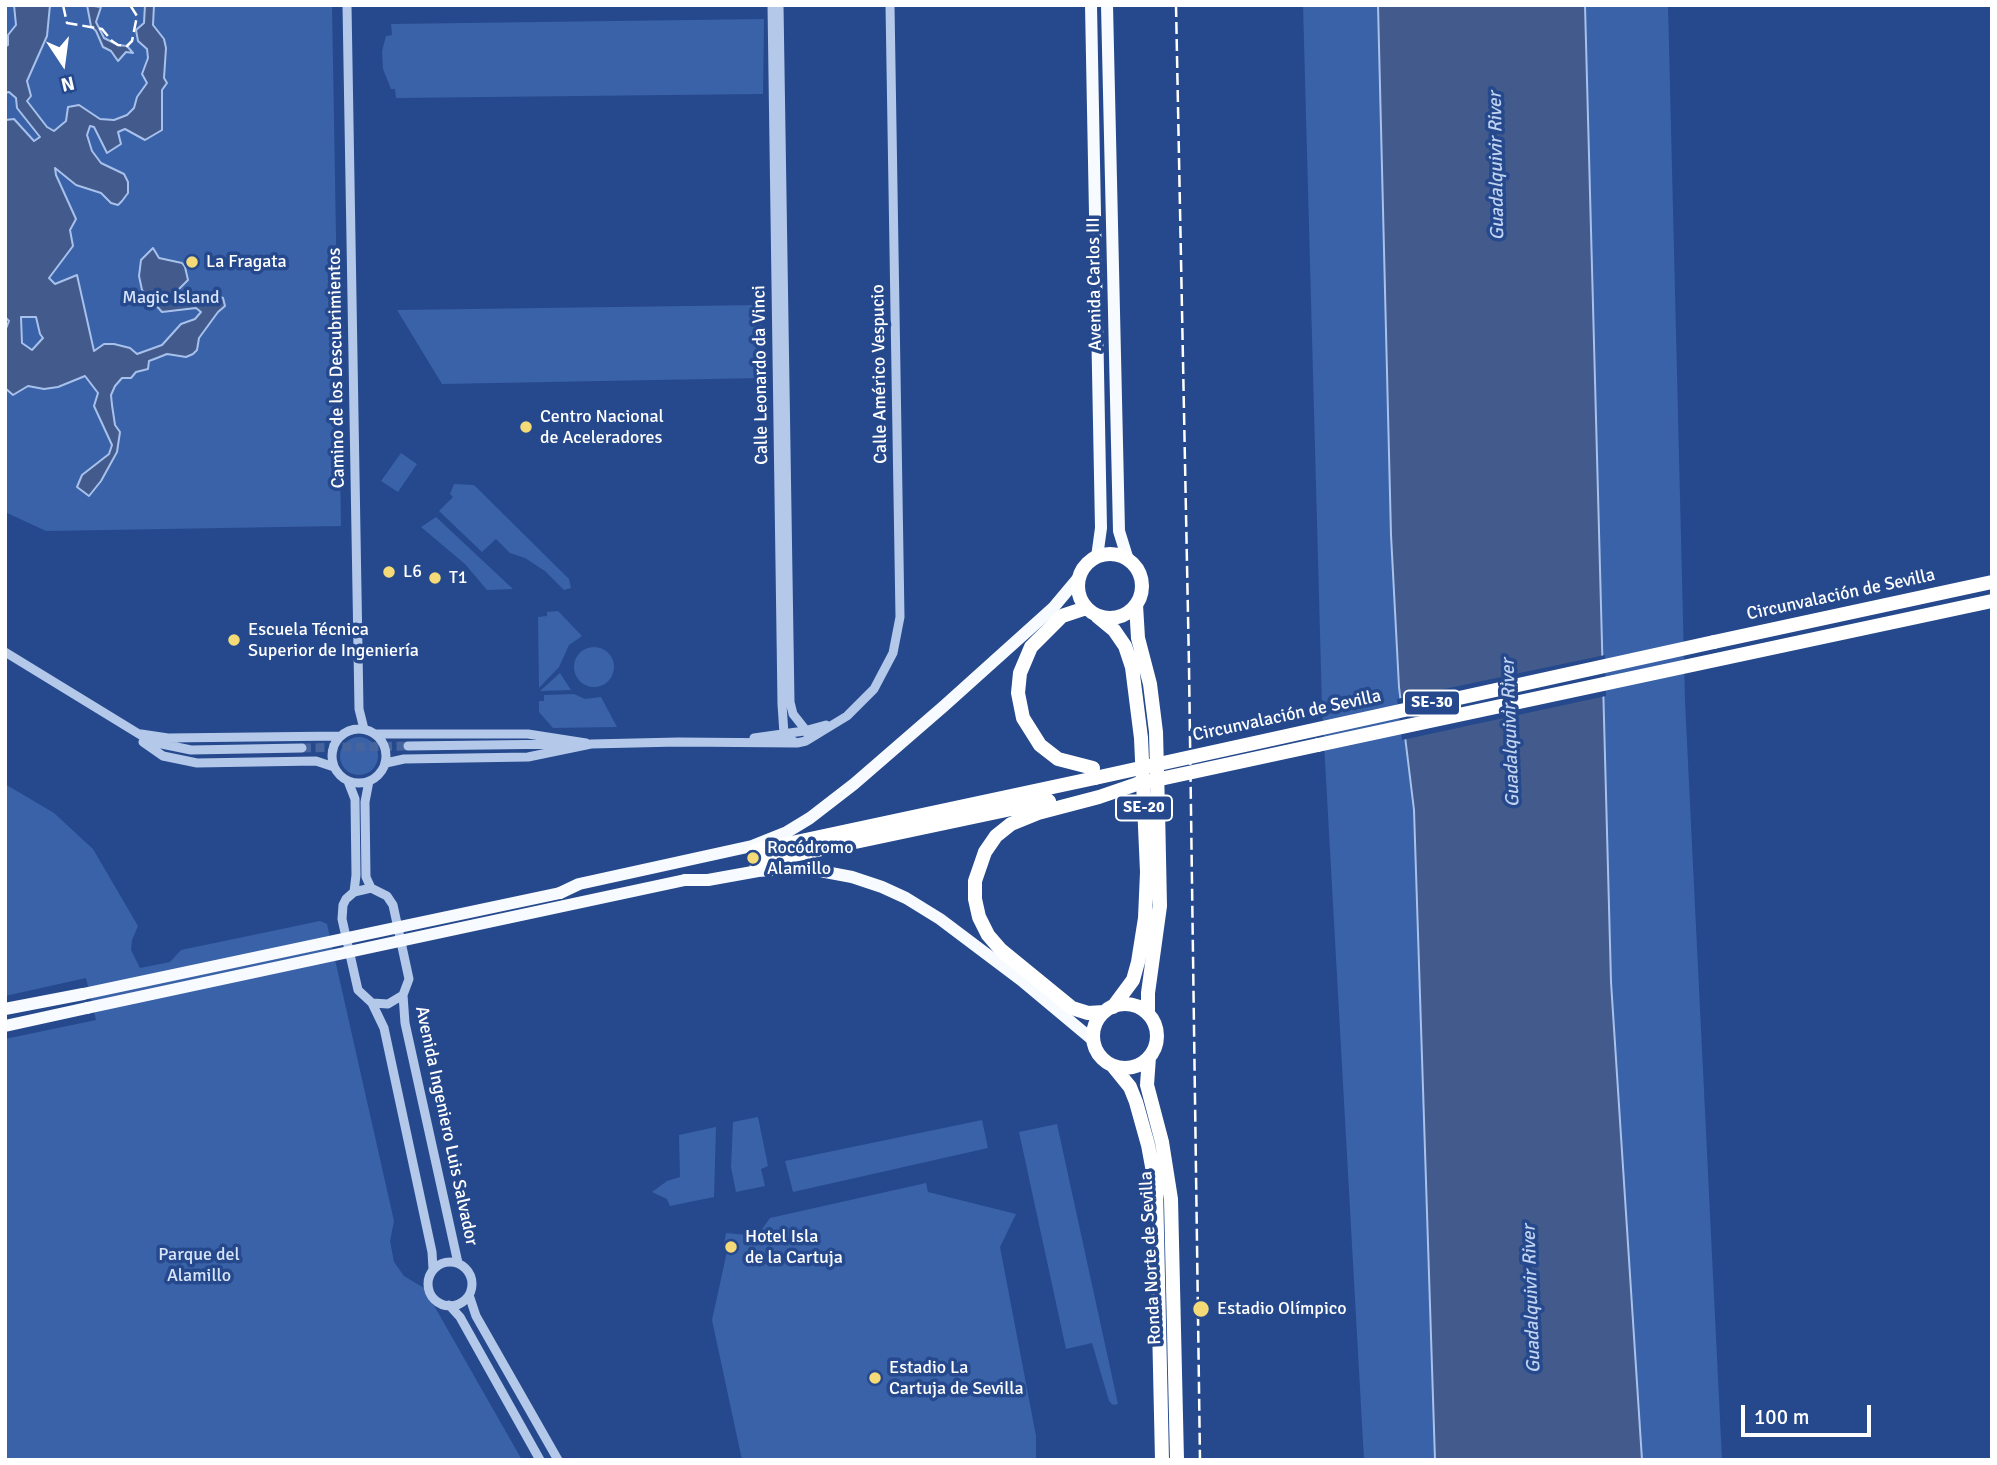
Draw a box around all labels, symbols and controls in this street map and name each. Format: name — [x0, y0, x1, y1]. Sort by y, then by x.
north arrow — [28, 28, 98, 98]
text: N — [59, 70, 77, 97]
water label: Guadalquivir River — [1484, 91, 1510, 241]
street label: Avenida Carlos III — [1083, 217, 1107, 351]
street label: Camino de los Descubrimientos — [324, 248, 350, 488]
place label: La Fragata — [206, 251, 287, 273]
marker: La Fragata — [184, 254, 200, 270]
street label: Calle Américo Vespucio — [868, 284, 892, 464]
street label: Calle Leonardo da Vinci — [749, 285, 773, 465]
park label: Magic Island — [122, 287, 220, 309]
place label: Centro Nacional de Aceleradores — [540, 406, 664, 448]
marker: Centro Nacional de Aceleradores — [518, 419, 534, 435]
place label: L6 — [403, 561, 422, 583]
marker: L6 — [381, 564, 397, 580]
street label: Circunvalación de Sevilla — [1745, 564, 1937, 626]
place label: T1 — [449, 567, 468, 589]
marker: T1 — [427, 570, 443, 586]
place label: Escuela Técnica Superior de Ingeniería — [248, 619, 419, 662]
marker: Escuela Técnica Superior de Ingeniería — [226, 632, 242, 648]
water label: Guadalquivir River — [1497, 658, 1525, 808]
street label: Circunvalación de Sevilla — [1191, 685, 1383, 747]
road number: SE-30 — [1404, 690, 1460, 716]
road number: SE-20 — [1116, 796, 1172, 820]
place label: Rocódromo Alamillo — [767, 837, 854, 880]
marker: Rocódromo Alamillo — [745, 850, 761, 866]
street label: Avenida Ingeniero Luis Salvador — [410, 1004, 482, 1248]
street label: Ronda Norte de Sevilla — [1136, 1171, 1166, 1345]
water label: Guadalquivir River — [1518, 1224, 1546, 1374]
place label: Hotel Isla de la Cartuja — [745, 1226, 843, 1268]
marker: Hotel Isla de la Cartuja — [723, 1239, 739, 1255]
park label: Parque del Alamillo — [158, 1244, 240, 1286]
place label: Estadio Olímpico — [1217, 1298, 1347, 1320]
marker: Estadio Olímpico — [1191, 1299, 1211, 1319]
place label: Estadio La Cartuja de Sevilla — [889, 1357, 1024, 1400]
marker: Estadio La Cartuja de Sevilla — [867, 1370, 883, 1386]
scale bar — [1745, 1392, 1874, 1436]
text: 100 m — [1754, 1404, 1809, 1430]

